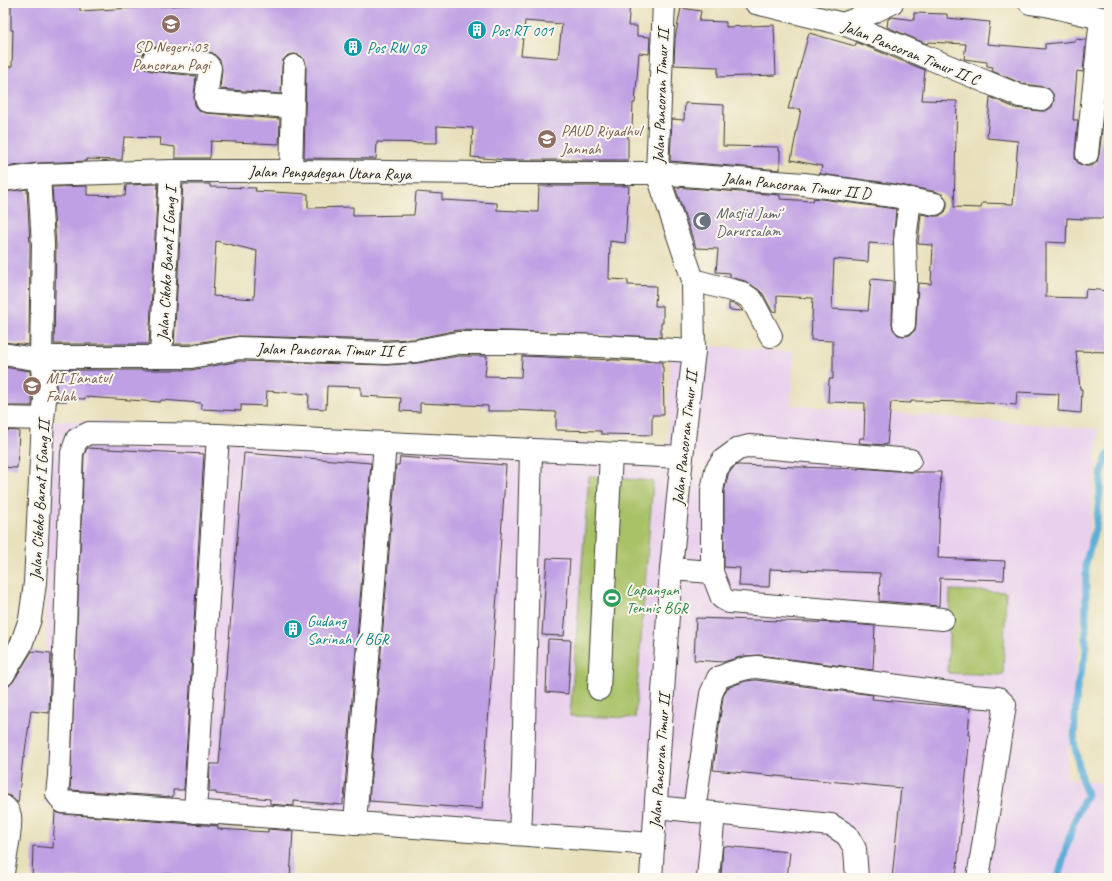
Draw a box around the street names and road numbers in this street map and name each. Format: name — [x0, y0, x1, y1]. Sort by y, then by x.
street label: Jalan Pancoran Timur II C — [838, 16, 984, 90]
street label: Jalan Pancoran Timur II — [649, 25, 673, 165]
street label: Jalan Pengadegan Utara Raya — [248, 162, 412, 184]
street label: Jalan Pancoran Timur II D — [721, 168, 873, 204]
street label: Jalan Cikoko Barat I Gang I — [153, 183, 181, 342]
street label: Jalan Pancoran Timur II E — [256, 339, 407, 361]
street label: Jalan Pancoran Timur II — [668, 366, 702, 507]
street label: Jalan Cikoko Barat I Gang II — [26, 416, 54, 582]
street label: Jalan Pancoran Timur II — [645, 689, 675, 830]

